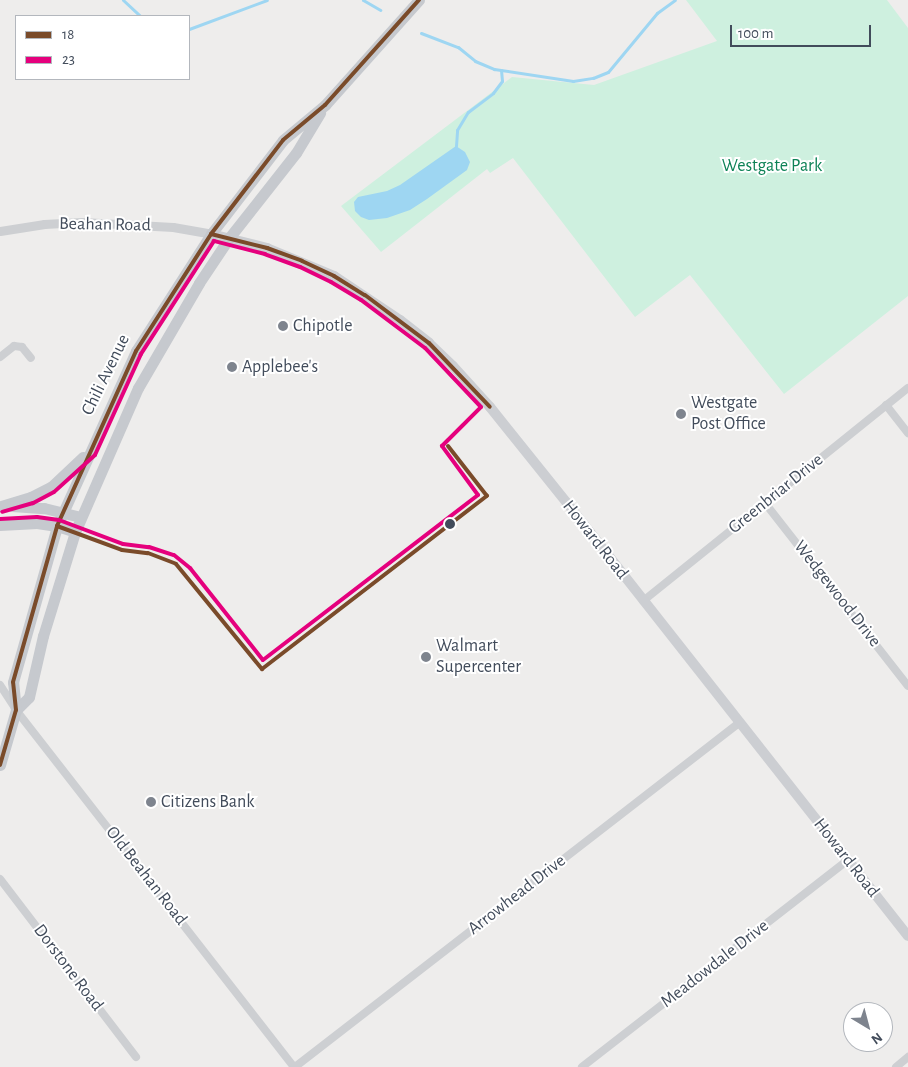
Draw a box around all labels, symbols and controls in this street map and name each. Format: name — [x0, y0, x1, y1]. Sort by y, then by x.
legend — [15, 15, 190, 80]
scale bar — [733, 15, 874, 47]
text: 100 m — [738, 26, 773, 41]
text: 18 — [62, 27, 74, 42]
text: 23 — [62, 52, 75, 67]
park label: Westgate Park — [722, 155, 822, 177]
street label: Beahan Road — [59, 213, 151, 237]
place label: Chipotle — [293, 315, 353, 337]
marker: Chipotle — [277, 320, 289, 332]
street label: Chili Avenue — [77, 331, 135, 419]
place label: Applebee's — [242, 356, 318, 378]
marker: Applebee's — [226, 361, 238, 373]
place label: Westgate Post Office — [691, 393, 766, 436]
marker: Westgate Post Office — [675, 408, 687, 420]
street label: Greenbriar Drive — [724, 449, 828, 539]
street label: Howard Road — [557, 496, 633, 584]
unlabelled marker — [445, 519, 455, 529]
street label: Wedgewood Drive — [789, 536, 885, 652]
place label: Walmart Supercenter — [436, 636, 521, 679]
marker: Walmart Supercenter — [420, 651, 432, 663]
place label: Citizens Bank — [161, 791, 254, 813]
marker: Citizens Bank — [145, 796, 157, 808]
street label: Howard Road — [808, 814, 884, 902]
street label: Old Beahan Road — [101, 822, 191, 930]
street label: Arrowhead Drive — [464, 850, 570, 940]
street label: Meadowdale Drive — [657, 915, 773, 1013]
street label: Dorstone Road — [28, 920, 108, 1016]
north arrow — [843, 1002, 893, 1052]
text: N — [868, 1030, 885, 1047]

